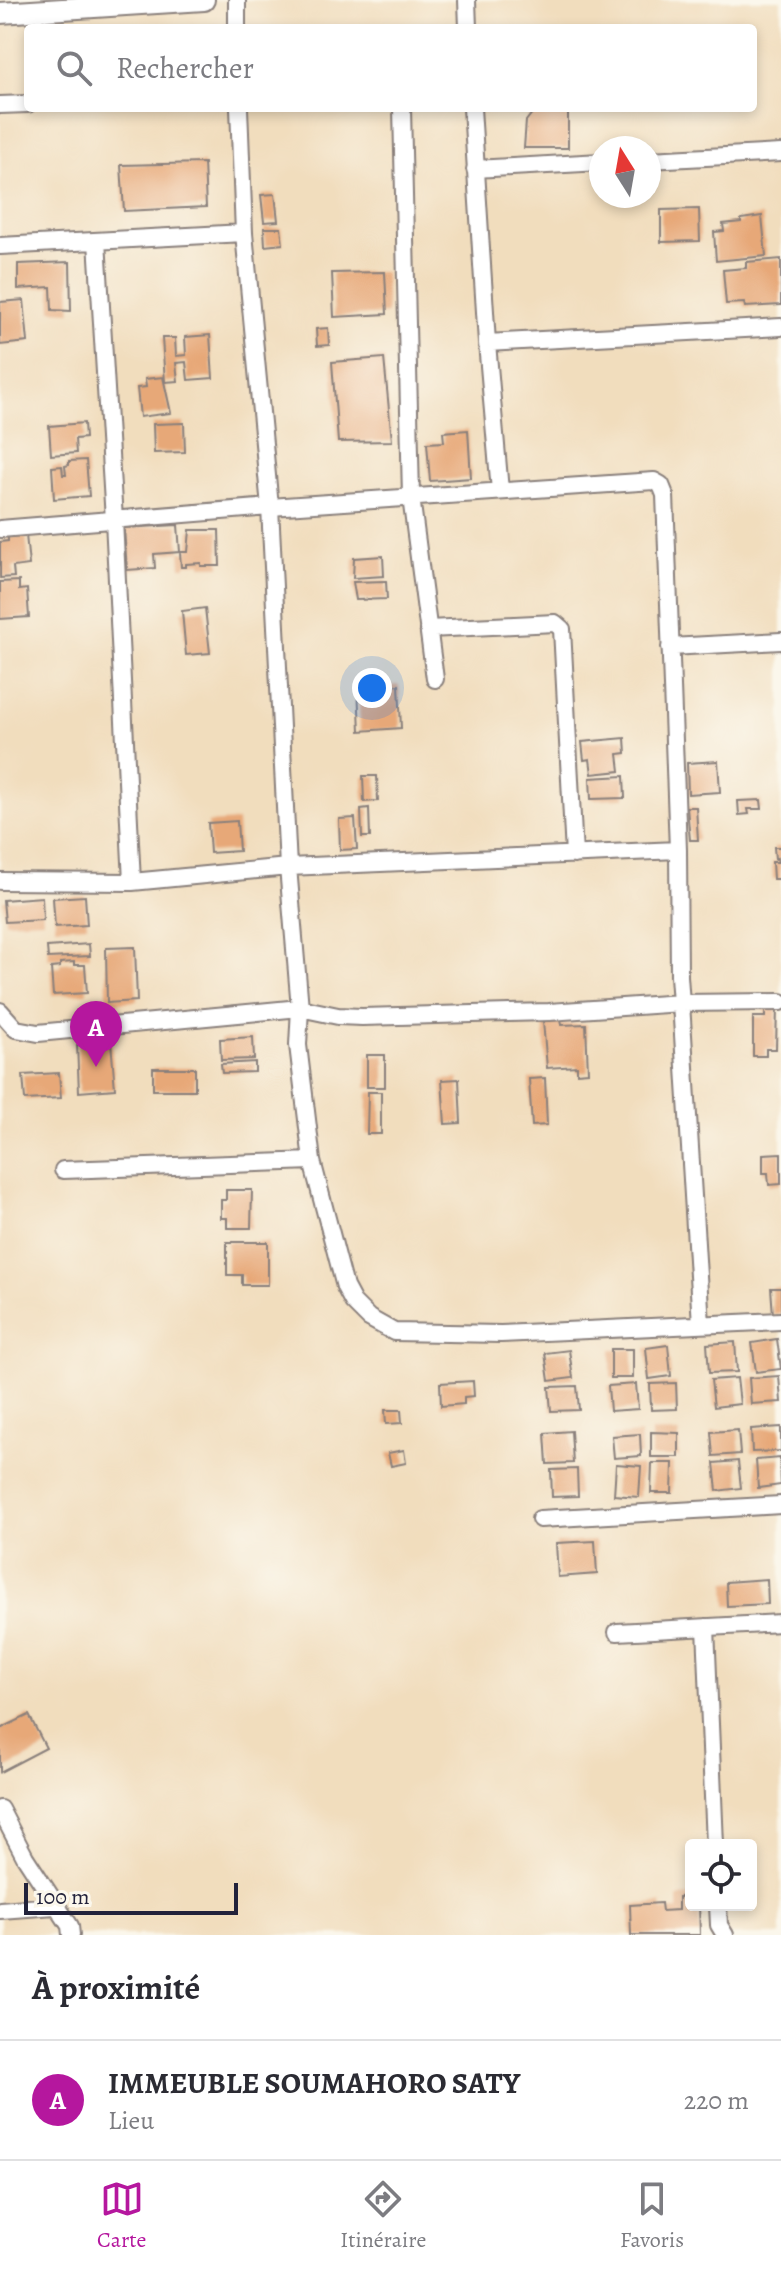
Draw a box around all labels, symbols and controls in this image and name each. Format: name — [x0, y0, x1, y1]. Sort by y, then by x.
search box — [24, 24, 757, 112]
icon: search — [52, 46, 96, 90]
text: Rechercher — [116, 48, 254, 88]
north arrow — [589, 136, 661, 208]
your location — [352, 668, 392, 708]
pin: A — [70, 1001, 122, 1067]
map controls — [685, 1839, 757, 1911]
button: locate — [685, 1839, 757, 1911]
scale bar — [24, 1879, 238, 1915]
text: 100 m — [36, 1882, 90, 1912]
text: À proximité — [32, 1964, 200, 2011]
text: IMMEUBLE SOUMAHORO SATY — [108, 2063, 520, 2103]
text: A — [50, 2083, 66, 2118]
text: 220 m — [684, 2083, 749, 2118]
text: Lieu — [108, 2103, 154, 2138]
tab: Carte — [97, 2177, 146, 2255]
tab: Itinéraire — [340, 2177, 426, 2255]
tab: Favoris — [620, 2177, 684, 2255]

